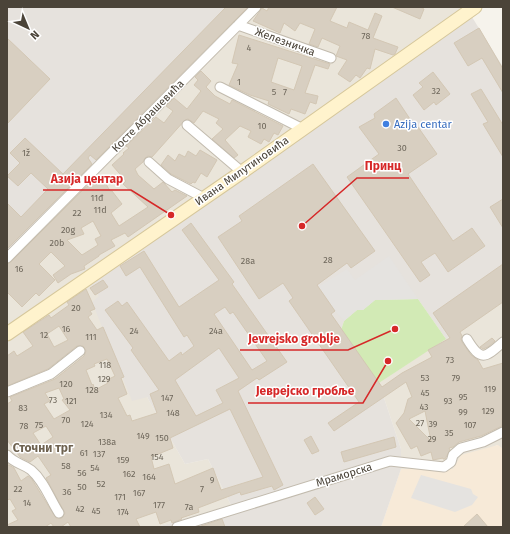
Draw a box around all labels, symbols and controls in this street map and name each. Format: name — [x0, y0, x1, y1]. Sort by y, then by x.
north arrow — [8, 8, 48, 48]
street label: Железничка — [253, 25, 317, 59]
text: N — [27, 28, 42, 42]
house number: 78 — [362, 31, 370, 41]
house number: 4 — [247, 43, 252, 53]
street label: Косте Абрашевића — [109, 77, 187, 155]
house number: 1 — [237, 77, 241, 87]
house number: 32 — [432, 86, 440, 96]
house number: 5 — [272, 87, 277, 97]
house number: 7 — [283, 87, 287, 97]
place label: Azija centar — [394, 118, 453, 131]
marker: Azija centar — [381, 119, 391, 129]
house number: 10 — [258, 121, 266, 131]
street label: Ивана Милутиновића — [193, 134, 291, 208]
house number: 30 — [397, 143, 407, 153]
house number: 1ž — [22, 148, 30, 158]
callout: Принц — [357, 154, 409, 178]
text: Принц — [365, 159, 402, 173]
callout: Азија центар — [43, 166, 131, 190]
text: Азија центар — [50, 172, 123, 186]
house number: 11đ — [90, 193, 104, 203]
house number: 11d — [93, 205, 107, 215]
house number: 22 — [73, 208, 81, 218]
house number: 20g — [61, 225, 75, 235]
house number: 20b — [50, 238, 64, 248]
house number: 28 — [323, 255, 333, 265]
house number: 28a — [241, 256, 255, 266]
house number: 16 — [15, 264, 24, 274]
house number: 20 — [71, 303, 81, 313]
house number: 16 — [62, 324, 71, 334]
house number: 24 — [129, 326, 139, 336]
house number: 24a — [209, 326, 223, 336]
callout: Jevrejsko groblje — [240, 326, 348, 350]
house number: 12 — [40, 330, 48, 340]
house number: 111 — [85, 332, 97, 342]
text: Jevrejsko groblje — [247, 332, 340, 346]
house number: 73 — [446, 355, 454, 365]
house number: 118 — [99, 360, 111, 370]
house number: 53 — [421, 373, 429, 383]
house number: 79 — [452, 373, 461, 383]
house number: 129 — [98, 374, 111, 384]
house number: 120 — [59, 379, 73, 389]
callout: Јеврејско гробље — [248, 379, 363, 403]
text: Јеврејско гробље — [255, 384, 355, 398]
house number: 119 — [484, 384, 496, 394]
house number: 128 — [85, 385, 99, 395]
house number: 45 — [420, 388, 430, 398]
house number: 95 — [458, 392, 468, 402]
house number: 147 — [161, 393, 173, 403]
house number: 73 — [49, 395, 57, 405]
house number: 121 — [65, 396, 77, 406]
house number: 93 — [443, 396, 453, 406]
house number: 43 — [419, 402, 429, 412]
house number: 83 — [18, 403, 28, 413]
house number: 129 — [482, 406, 495, 416]
house number: 99 — [458, 407, 468, 417]
house number: 148 — [166, 408, 180, 418]
house number: 134 — [99, 410, 113, 420]
house number: 70 — [62, 415, 70, 425]
house number: 27 — [416, 418, 424, 428]
house number: 124 — [81, 419, 94, 429]
house number: 39 — [428, 419, 438, 429]
house number: 75 — [35, 420, 44, 430]
house number: 107 — [464, 420, 476, 430]
house number: 78 — [20, 421, 28, 431]
house number: 35 — [444, 428, 454, 438]
house number: 149 — [136, 431, 150, 441]
house number: 150 — [155, 433, 169, 443]
house number: 29 — [427, 434, 437, 444]
house number: 138a — [98, 437, 116, 447]
district label: Сточни трг — [13, 441, 74, 455]
house number: 61 — [80, 448, 88, 458]
house number: 137 — [93, 449, 105, 459]
house number: 154 — [150, 452, 164, 462]
house number: 159 — [117, 455, 130, 465]
street label: Мраморска — [314, 460, 374, 490]
house number: 58 — [61, 461, 71, 471]
house number: 54 — [90, 463, 100, 473]
house number: 56 — [77, 468, 87, 478]
house number: 162 — [122, 469, 136, 479]
house number: 164 — [142, 472, 156, 482]
house number: 9 — [210, 475, 215, 485]
house number: 52 — [97, 479, 105, 489]
house number: 50 — [77, 482, 87, 492]
house number: 22 — [14, 484, 22, 494]
house number: 7 — [200, 484, 204, 494]
house number: 36 — [62, 487, 72, 497]
house number: 167 — [133, 488, 145, 498]
house number: 171 — [114, 492, 126, 502]
house number: 14 — [23, 498, 32, 508]
house number: 177 — [153, 500, 165, 510]
house number: 7a — [185, 502, 193, 512]
house number: 42 — [75, 504, 85, 514]
house number: 45 — [91, 506, 101, 516]
house number: 174 — [117, 507, 129, 517]

